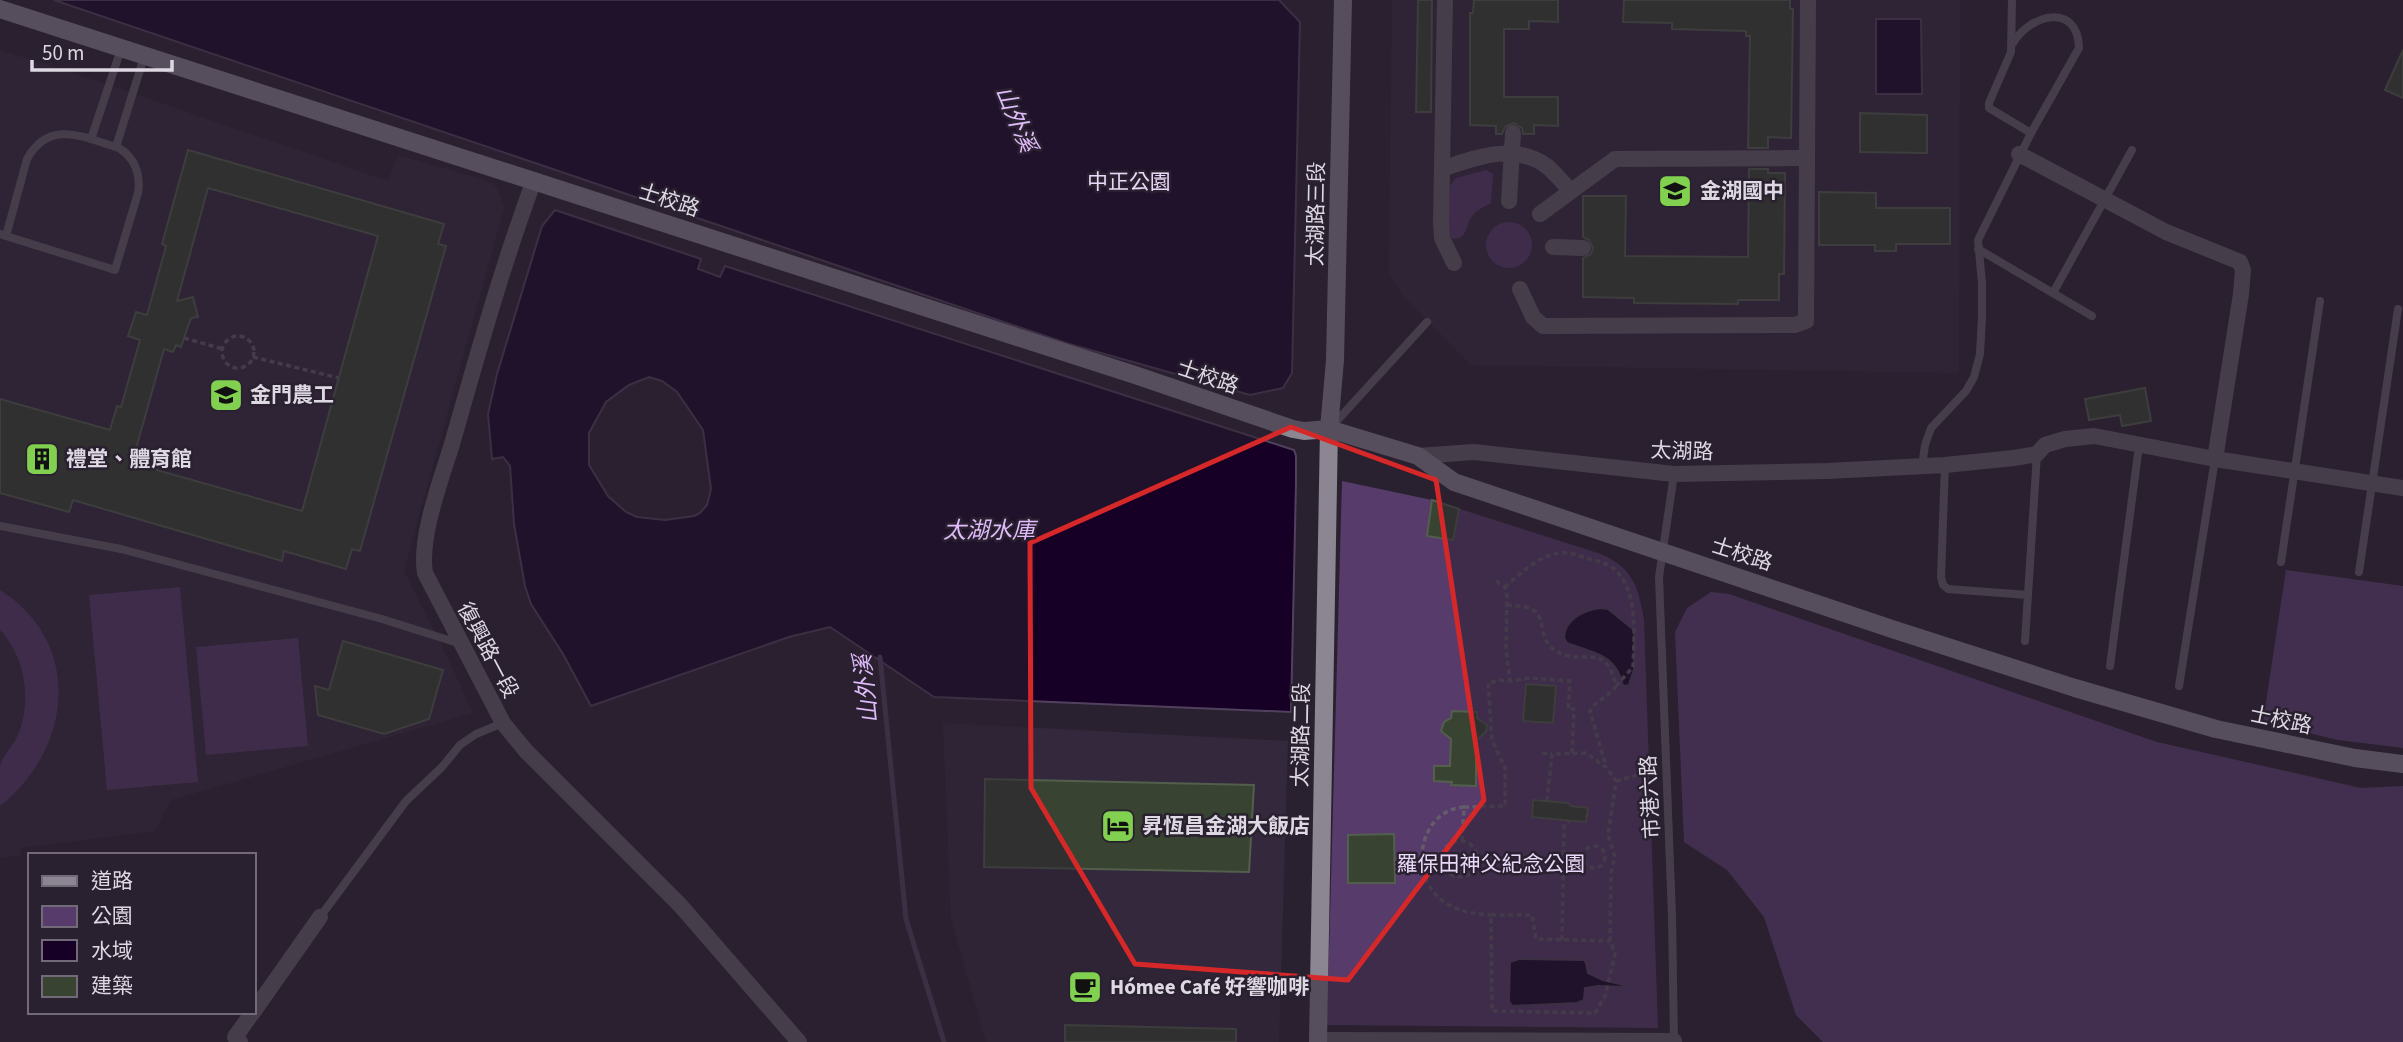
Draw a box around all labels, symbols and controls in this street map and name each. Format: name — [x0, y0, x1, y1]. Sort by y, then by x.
scale bar — [32, 28, 172, 72]
text: 50 m — [42, 38, 84, 68]
water label: 山外溪 — [987, 81, 1046, 160]
street label: 太湖路三段 — [1300, 161, 1332, 267]
park label: 中正公園 — [1087, 167, 1171, 197]
school or university icon: 金湖國中 — [1656, 172, 1694, 210]
street label: 士校路 — [634, 176, 704, 224]
place label: 金湖國中 — [1700, 176, 1784, 206]
street label: 士校路 — [1173, 353, 1243, 401]
school or university icon: 金門農工 — [207, 376, 245, 414]
place label: 金門農工 — [250, 380, 334, 410]
street label: 太湖路 — [1650, 435, 1714, 467]
building icon: 禮堂、體育館 — [23, 440, 61, 478]
place label: 禮堂、體育館 — [66, 444, 192, 474]
water label: 太湖水庫 — [943, 514, 1039, 547]
street label: 士校路 — [1707, 530, 1777, 578]
street label: 復興路一段 — [450, 597, 526, 703]
water label: 山外溪 — [846, 650, 886, 725]
street label: 太湖路二段 — [1285, 682, 1317, 788]
street label: 士校路 — [2247, 699, 2315, 741]
street label: 市港六路 — [1633, 754, 1667, 840]
hotel icon: 昇恆昌金湖大飯店 — [1099, 807, 1137, 845]
place label: 昇恆昌金湖大飯店 — [1142, 811, 1310, 841]
park label: 羅保田神父紀念公園 — [1397, 849, 1586, 879]
legend — [28, 853, 256, 1014]
text: 道路 — [91, 866, 133, 896]
text: 公園 — [91, 901, 133, 931]
text: 水域 — [91, 936, 133, 966]
cafe icon: Hómee Café 好響咖啡 — [1066, 968, 1104, 1006]
text: 建築 — [91, 971, 133, 1001]
place label: Hómee Café 好響咖啡 — [1110, 972, 1309, 1002]

